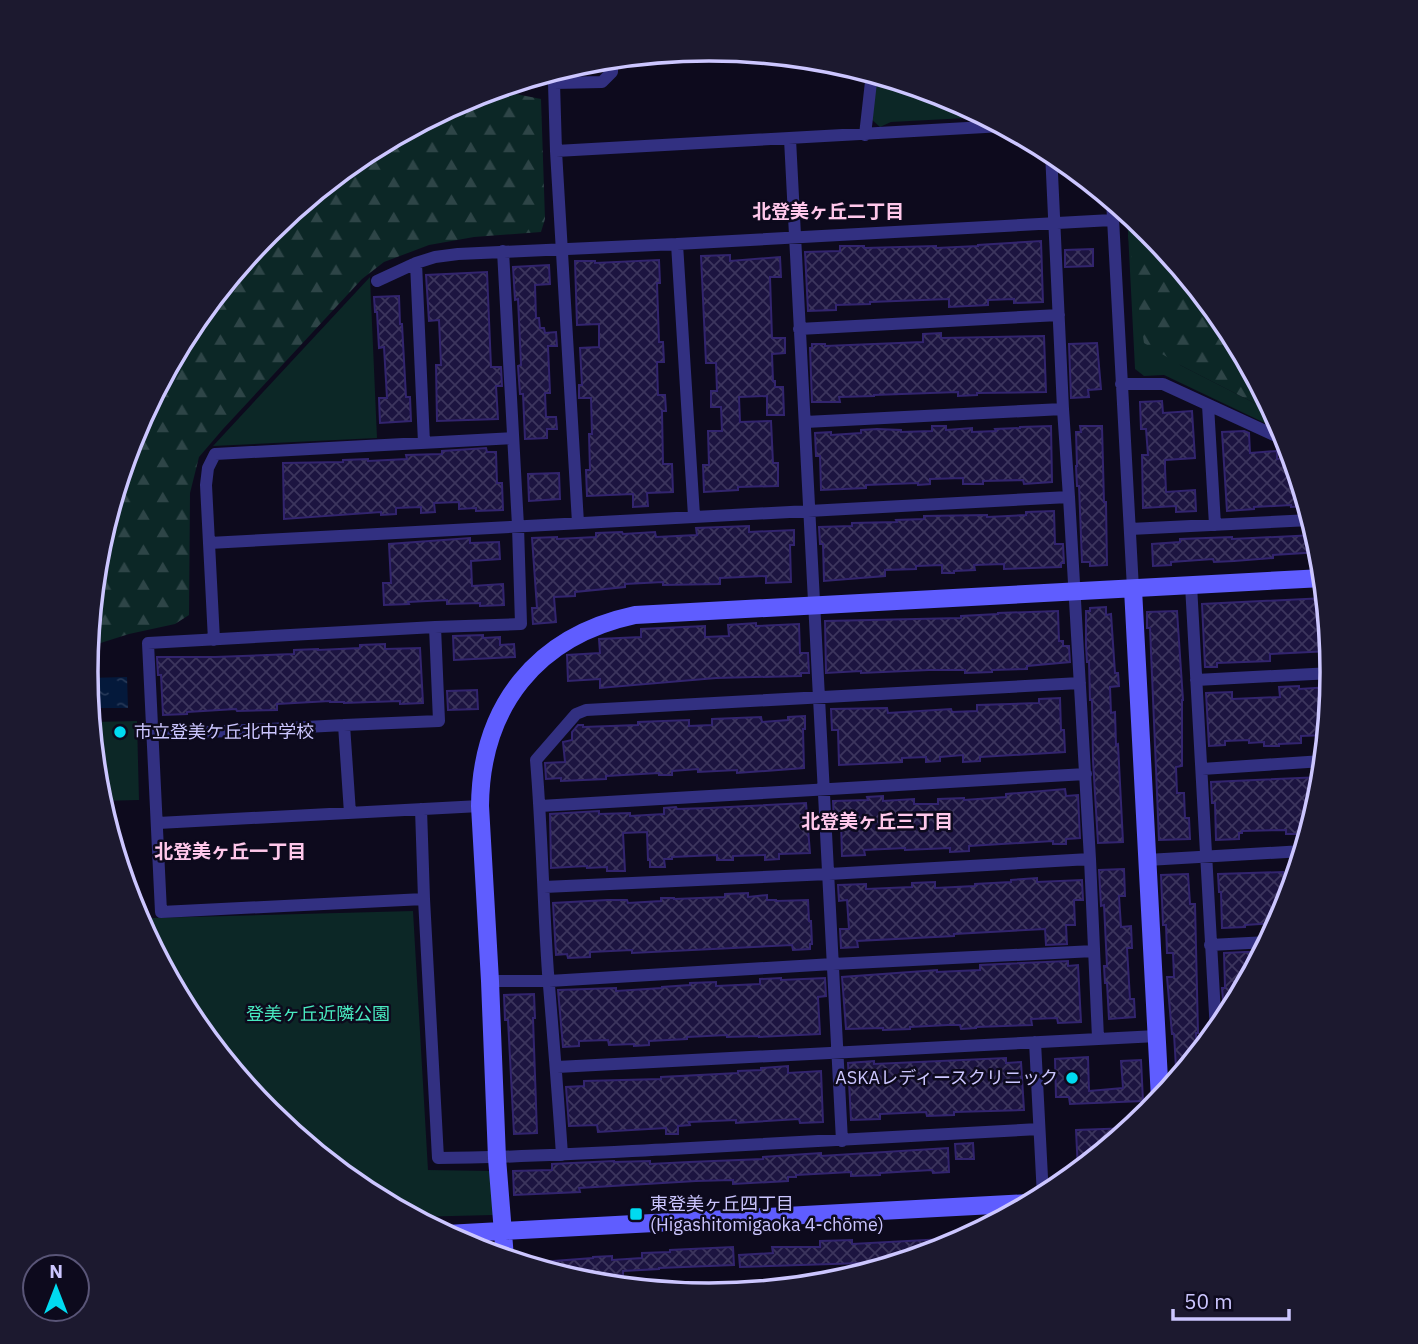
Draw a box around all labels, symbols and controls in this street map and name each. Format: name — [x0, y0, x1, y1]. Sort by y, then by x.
district label: 北登美ヶ丘二丁目 — [752, 199, 904, 223]
place label: 市立登美ケ丘北中学校 — [134, 720, 314, 743]
marker: 市立登美ケ丘北中学校 — [112, 724, 128, 740]
district label: 北登美ヶ丘三丁目 — [801, 809, 953, 833]
district label: 北登美ヶ丘一丁目 — [154, 839, 306, 863]
park label: 登美ヶ丘近隣公園 — [246, 1002, 390, 1025]
place label: ASKAレディースクリニック — [835, 1066, 1058, 1089]
marker: ASKAレディースクリニック — [1064, 1070, 1080, 1086]
place label: 東登美ヶ丘四丁目 (Higashitomigaoka 4-chōme) — [650, 1192, 884, 1236]
marker: 東登美ヶ丘四丁目 (Higashitomigaoka 4-chōme) — [628, 1206, 644, 1222]
north arrow — [21, 1253, 91, 1323]
text: N — [49, 1259, 63, 1283]
scale bar — [1173, 1278, 1288, 1322]
text: 50 m — [1184, 1287, 1233, 1315]

